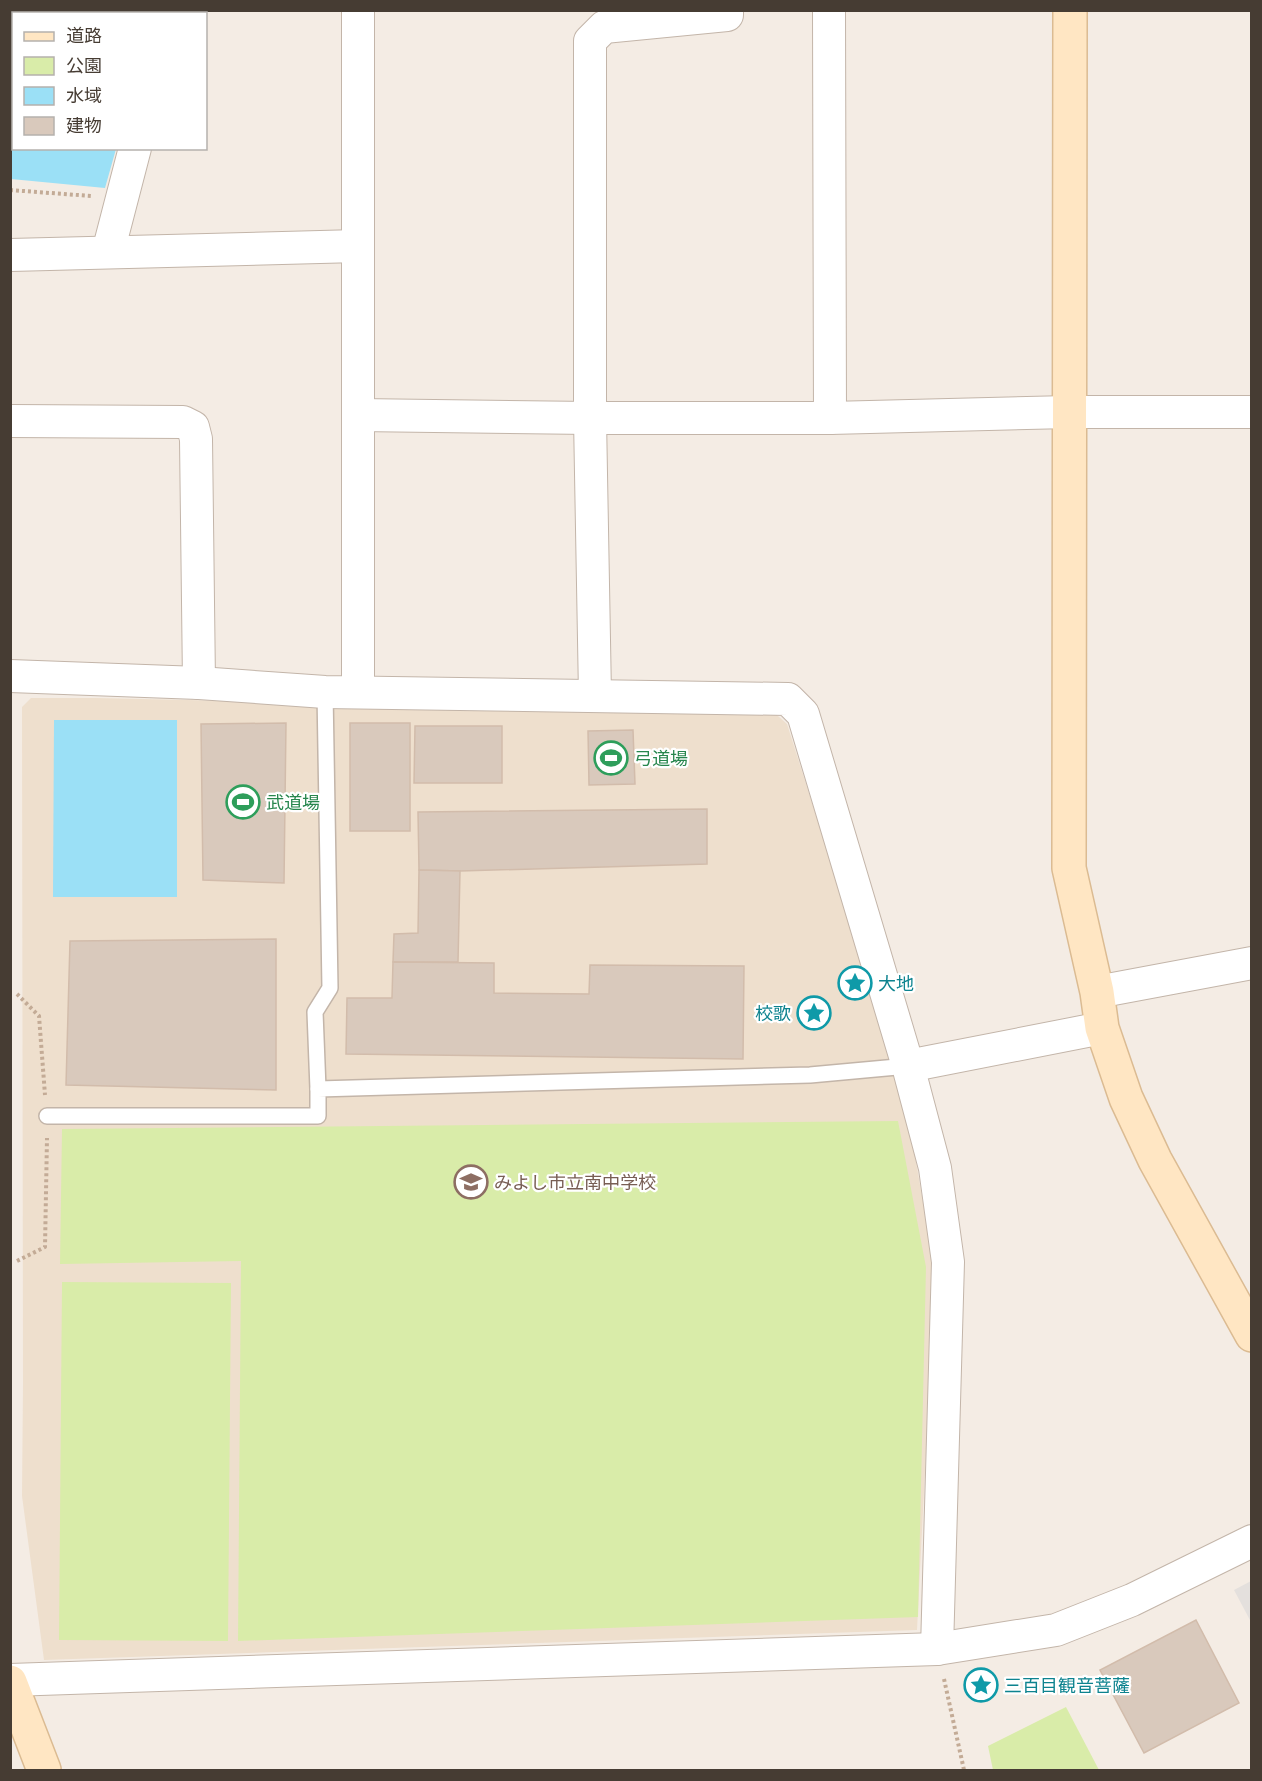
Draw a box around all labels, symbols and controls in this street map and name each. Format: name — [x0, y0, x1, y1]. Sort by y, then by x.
legend — [12, 12, 207, 150]
text: 道路 — [66, 22, 102, 49]
text: 公園 — [66, 52, 102, 79]
text: 水域 — [66, 82, 102, 109]
text: 建物 — [66, 112, 102, 139]
sports icon: 弓道場 — [593, 740, 629, 776]
place label: 弓道場 — [634, 745, 688, 772]
sports icon: 武道場 — [225, 784, 261, 820]
place label: 武道場 — [266, 789, 320, 816]
place icon: 大地 — [837, 965, 873, 1001]
place label: 大地 — [878, 970, 914, 997]
place icon: 校歌 — [796, 995, 832, 1031]
place label: 校歌 — [755, 1000, 791, 1027]
school or university icon: みよし市立南中学校 — [453, 1164, 489, 1200]
place label: みよし市立南中学校 — [494, 1169, 656, 1196]
place icon: 三百目観音菩薩 — [963, 1667, 999, 1703]
place label: 三百目観音菩薩 — [1004, 1672, 1130, 1699]

